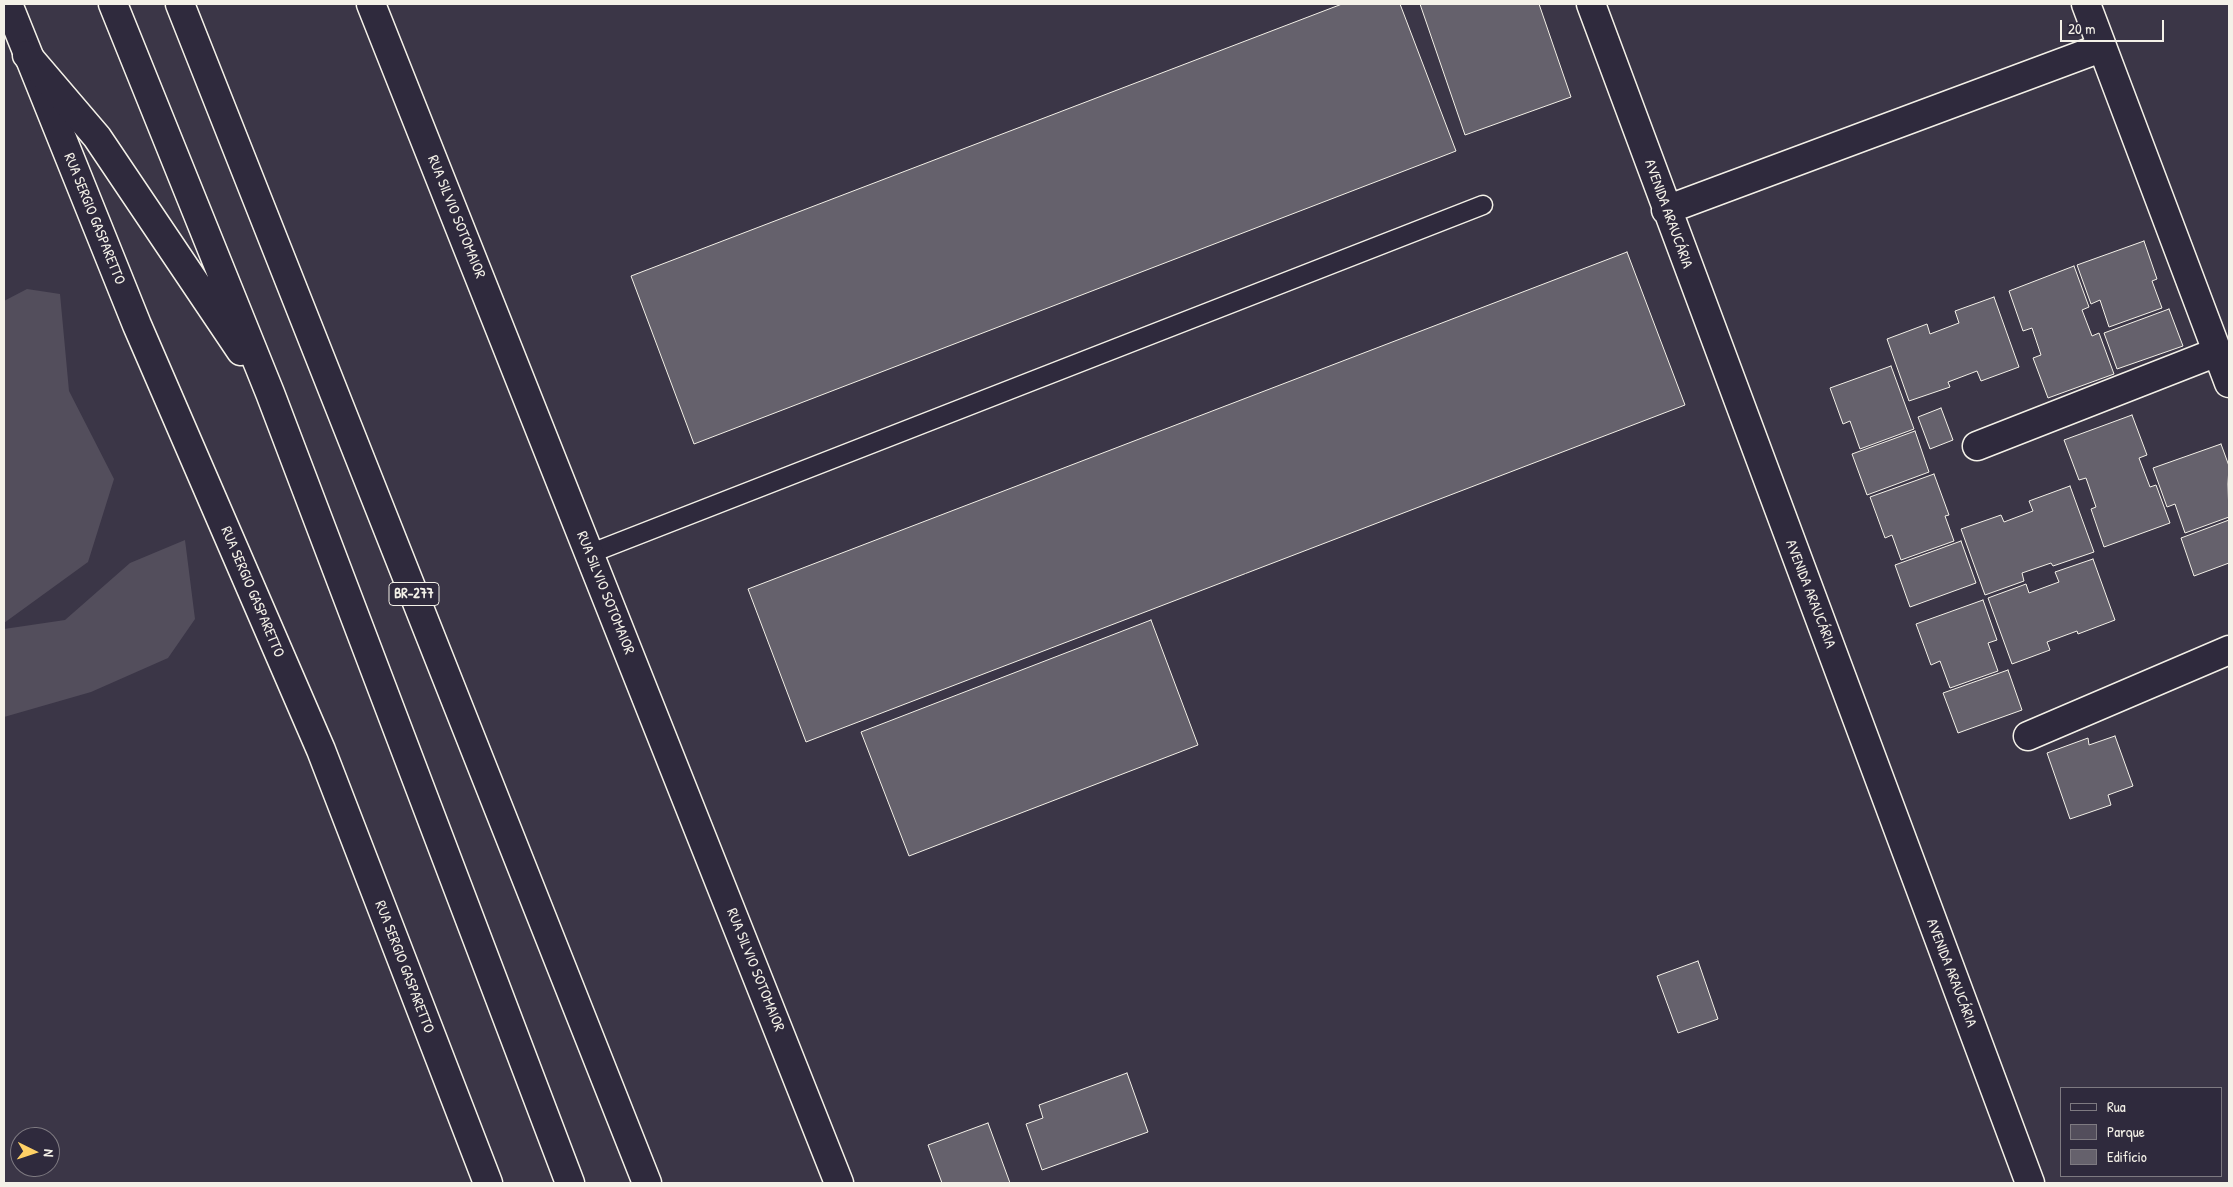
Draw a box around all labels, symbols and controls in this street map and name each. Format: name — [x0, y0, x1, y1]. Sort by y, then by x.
scale bar — [2063, 10, 2167, 42]
text: 20 m — [2068, 18, 2095, 39]
street label: RUA SERGIO GASPARETTO — [59, 151, 129, 287]
street label: RUA SILVIO SOTOMAIOR — [423, 153, 489, 281]
street label: AVENIDA ARAUCÁRIA — [1640, 157, 1696, 271]
street label: RUA SERGIO GASPARETTO — [216, 524, 288, 660]
street label: RUA SILVIO SOTOMAIOR — [572, 529, 638, 657]
street label: AVENIDA ARAUCÁRIA — [1781, 537, 1839, 651]
road number: BR-277 — [389, 582, 439, 606]
street label: RUA SERGIO GASPARETTO — [370, 898, 438, 1036]
street label: RUA SILVIO SOTOMAIOR — [722, 906, 788, 1034]
street label: AVENIDA ARAUCÁRIA — [1922, 916, 1980, 1030]
legend — [2060, 1087, 2223, 1177]
text: Rua — [2107, 1096, 2126, 1117]
text: Parque — [2107, 1121, 2145, 1142]
north arrow — [10, 1127, 60, 1177]
text: Edifício — [2107, 1146, 2147, 1167]
text: N — [40, 1149, 59, 1157]

